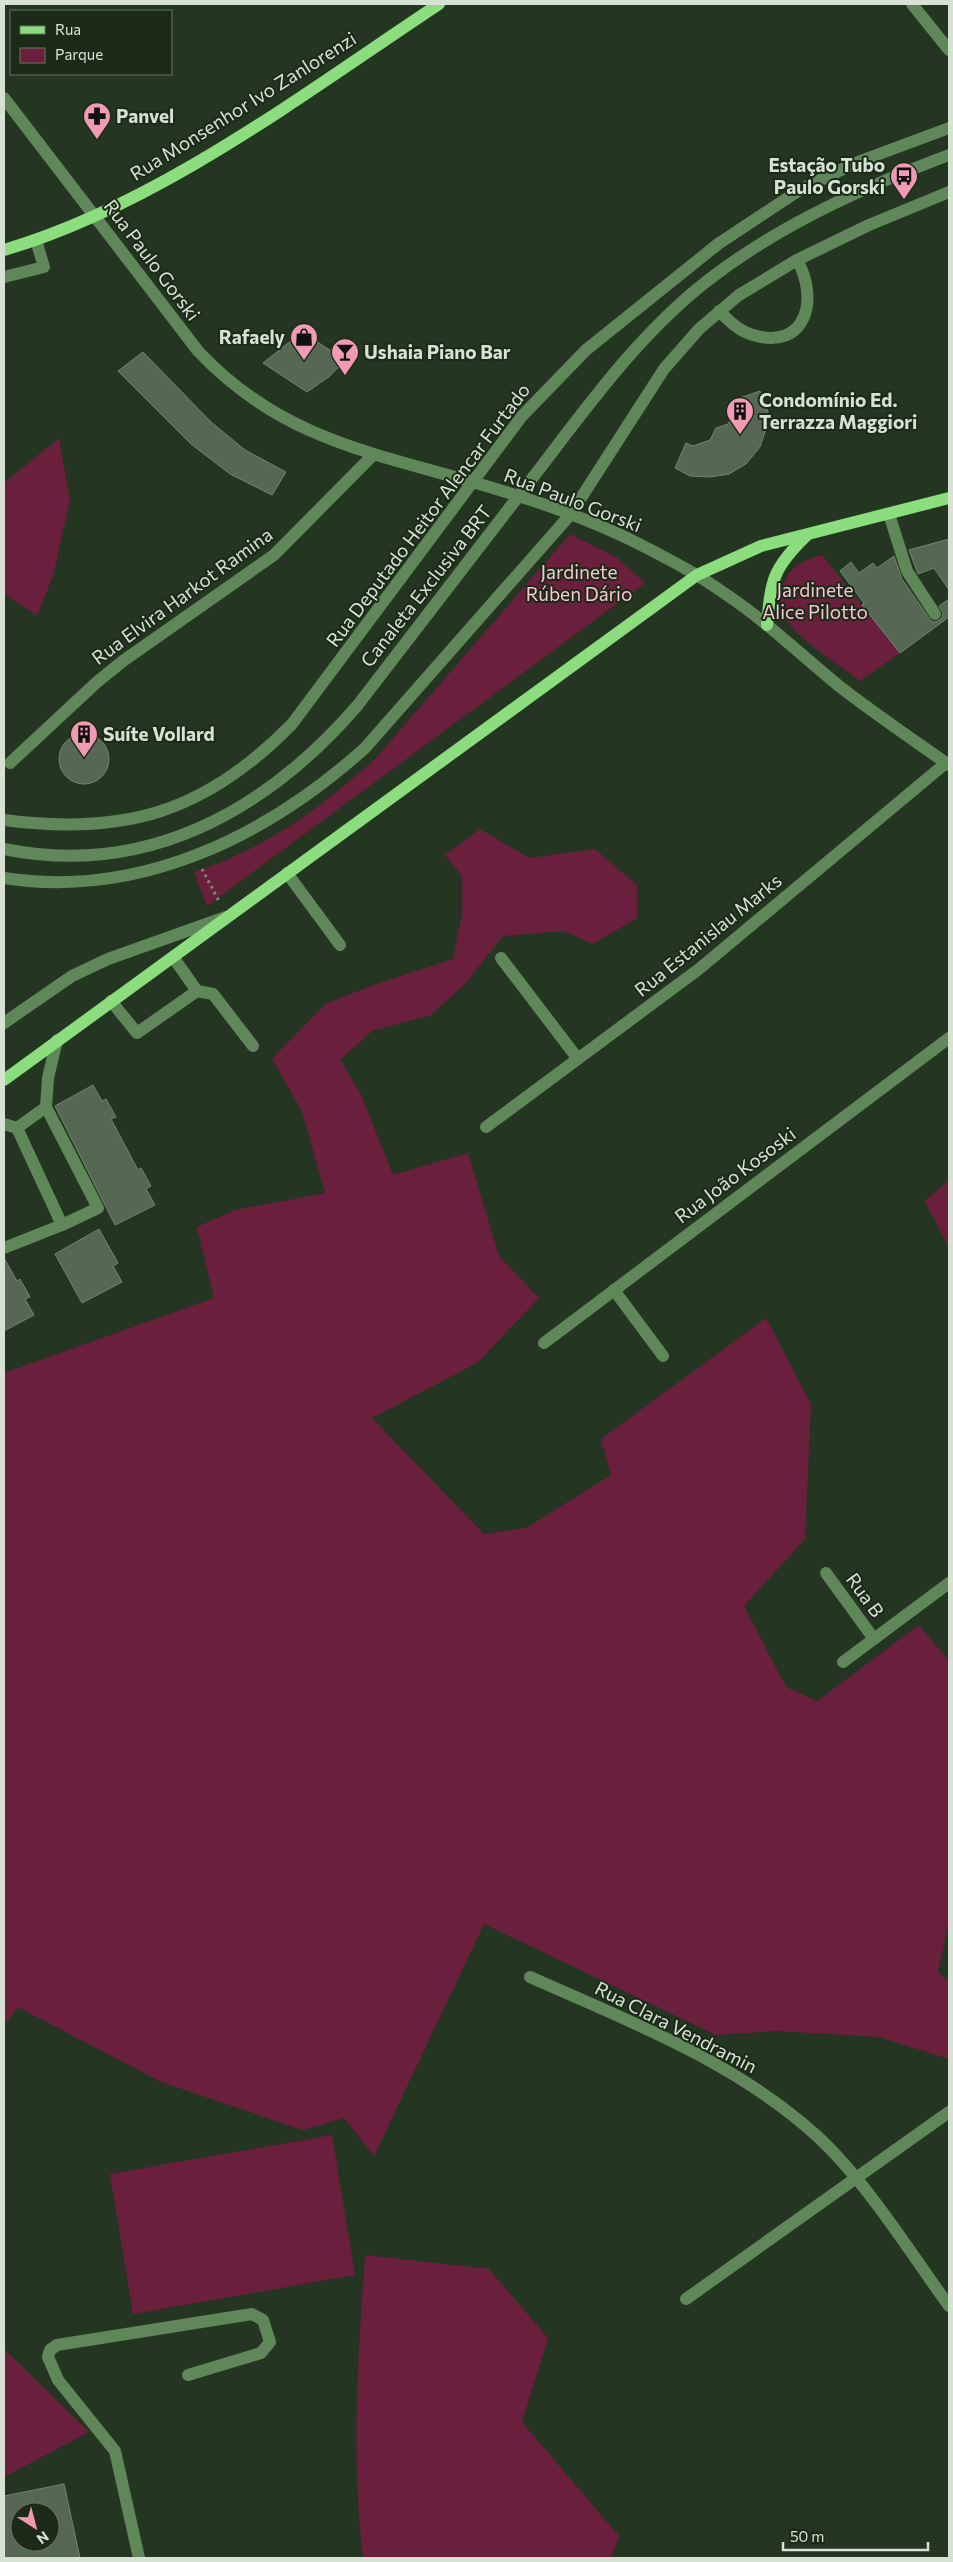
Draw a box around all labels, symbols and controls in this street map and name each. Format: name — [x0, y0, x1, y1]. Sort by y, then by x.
legend — [10, 10, 172, 75]
text: Rua — [55, 20, 81, 38]
street label: Rua Monsenhor Ivo Zanlorenzi — [125, 26, 360, 185]
text: Parque — [55, 45, 103, 63]
pharmacy icon: Panvel — [82, 101, 112, 140]
place label: Panvel — [116, 104, 174, 127]
place label: Estação Tubo Paulo Gorski — [768, 153, 885, 198]
bus stop icon: Estação Tubo Paulo Gorski — [889, 161, 919, 200]
street label: Rua Paulo Gorski — [99, 195, 205, 325]
shop icon: Rafaely — [289, 322, 319, 361]
place label: Rafaely — [219, 325, 286, 348]
bar icon: Ushaia Piano Bar — [330, 337, 360, 376]
place label: Ushaia Piano Bar — [364, 340, 511, 363]
street label: Rua Deputado Heitor Alencar Furtado — [321, 378, 534, 651]
place label: Condomínio Ed. Terrazza Maggiori — [759, 388, 917, 433]
building icon: Condomínio Ed. Terrazza Maggiori — [725, 396, 755, 435]
street label: Rua Paulo Gorski — [501, 463, 645, 536]
street label: Canaleta Exclusiva BRT — [355, 500, 496, 671]
street label: Rua Elvira Harkot Ramina — [87, 522, 277, 669]
park label: Jardinete Rúben Dário — [526, 560, 632, 605]
park label: Jardinete Alice Pilotto — [762, 578, 868, 623]
building icon: Suíte Vollard — [69, 719, 99, 758]
place label: Suíte Vollard — [103, 722, 215, 745]
street label: Rua Estanislau Marks — [630, 868, 786, 1001]
street label: Rua João Kososki — [670, 1122, 800, 1228]
street label: Rua B — [842, 1568, 889, 1621]
street label: Rua Clara Vendramin — [591, 1976, 761, 2077]
north arrow — [10, 2502, 60, 2552]
scale bar — [783, 2520, 928, 2552]
text: 50 m — [790, 2527, 824, 2545]
text: N — [34, 2528, 52, 2548]

